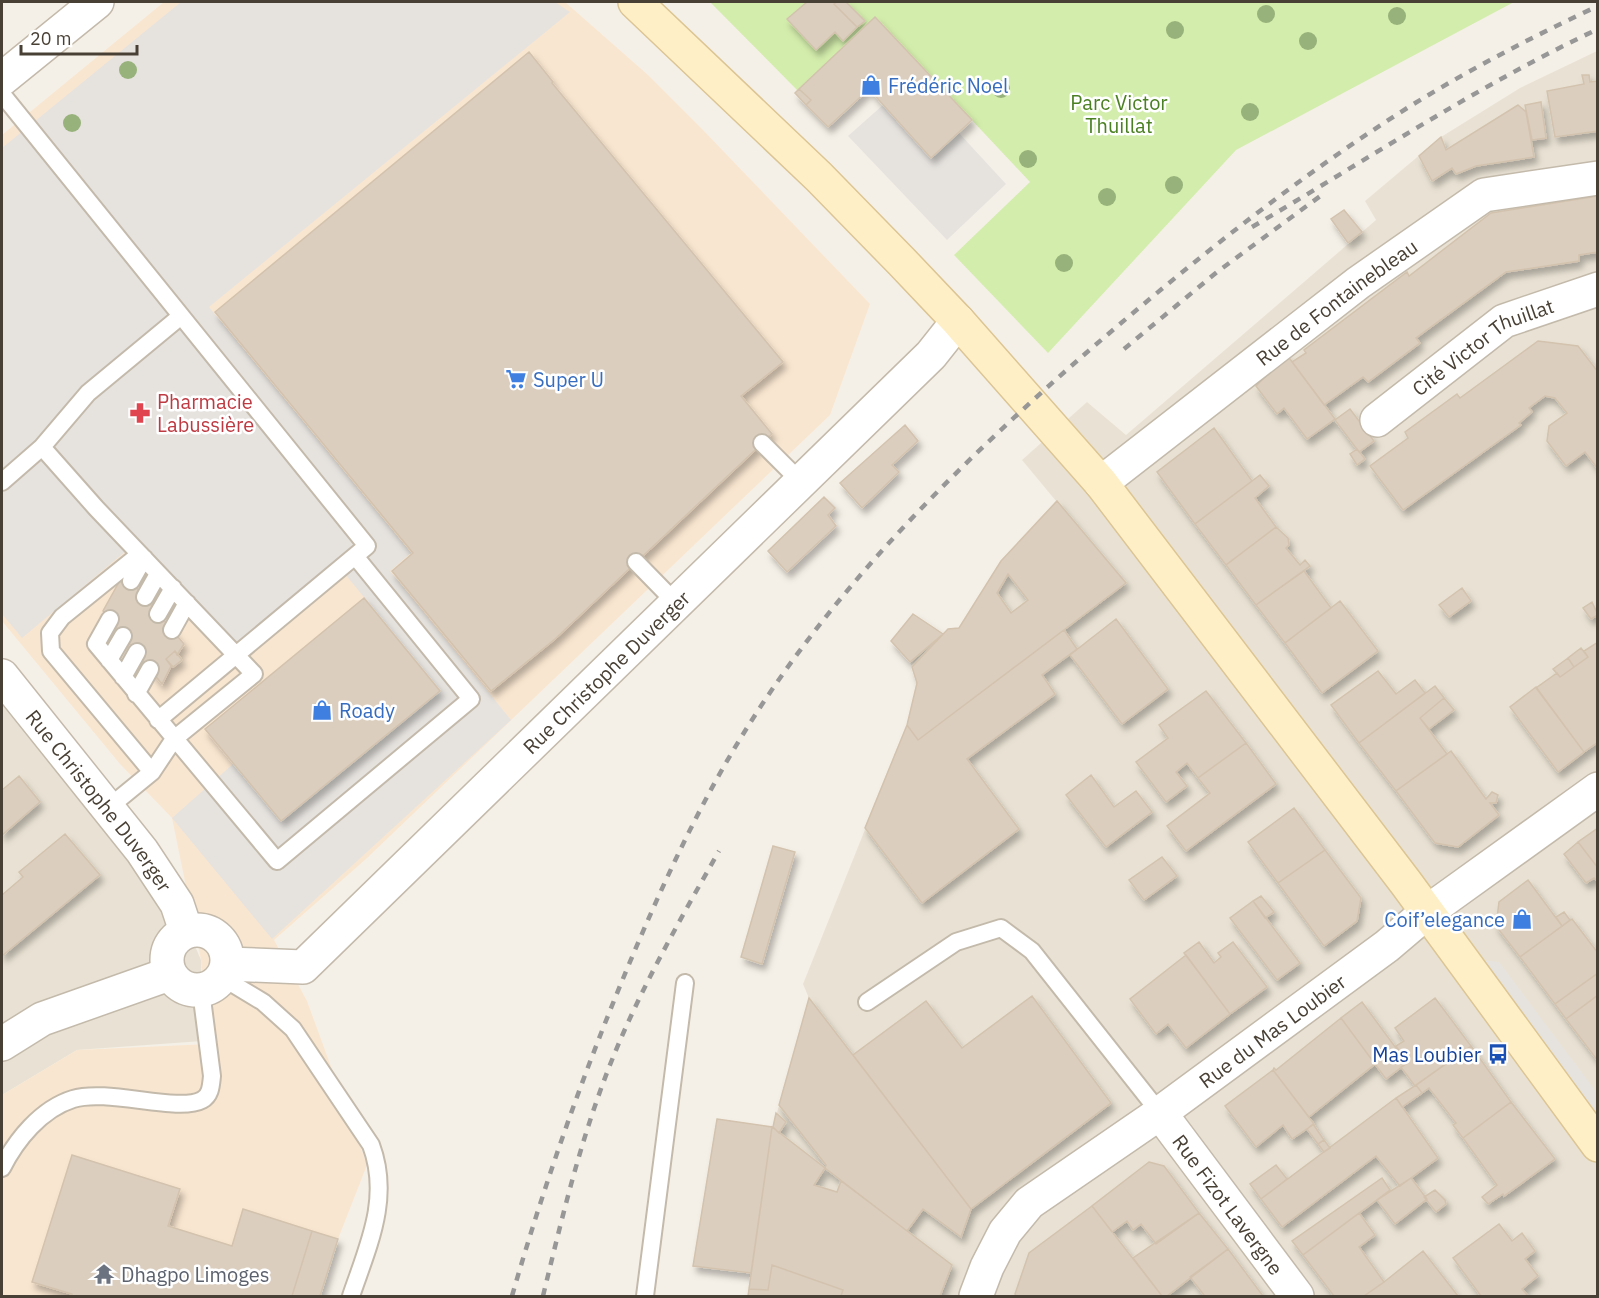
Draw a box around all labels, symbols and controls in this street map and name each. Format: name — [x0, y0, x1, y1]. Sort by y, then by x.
scale bar — [21, 18, 136, 56]
text: 20 m — [30, 27, 72, 50]
place label: Frédéric Noel — [888, 72, 1008, 99]
shop icon: Frédéric Noel — [859, 73, 883, 97]
park label: Parc Victor Thuillat — [1070, 89, 1168, 139]
street label: Rue de Fontainebleau — [1250, 232, 1422, 371]
street label: Cité Victor Thuillat — [1406, 292, 1557, 402]
place label: Super U — [533, 366, 604, 393]
supermarket icon: Super U — [504, 367, 528, 391]
place label: Pharmacie Labussière — [157, 388, 254, 438]
pharmacy icon: Pharmacie Labussière — [128, 401, 152, 425]
street label: Rue Christophe Duverger — [516, 584, 695, 760]
place label: Roady — [339, 697, 395, 724]
shop icon: Roady — [310, 698, 334, 722]
street label: Rue Christophe Duverger — [20, 704, 178, 897]
place label: Coif’elegance — [1384, 906, 1505, 933]
shop icon: Coif’elegance — [1510, 907, 1534, 931]
street label: Rue du Mas Loubier — [1193, 967, 1351, 1094]
place label: Mas Loubier — [1372, 1041, 1481, 1068]
bus stop icon: Mas Loubier — [1486, 1042, 1510, 1066]
street label: Rue Fizot Lavergne — [1167, 1128, 1290, 1280]
place label: Dhagpo Limoges — [121, 1261, 269, 1288]
temple icon: Dhagpo Limoges — [92, 1262, 116, 1286]

